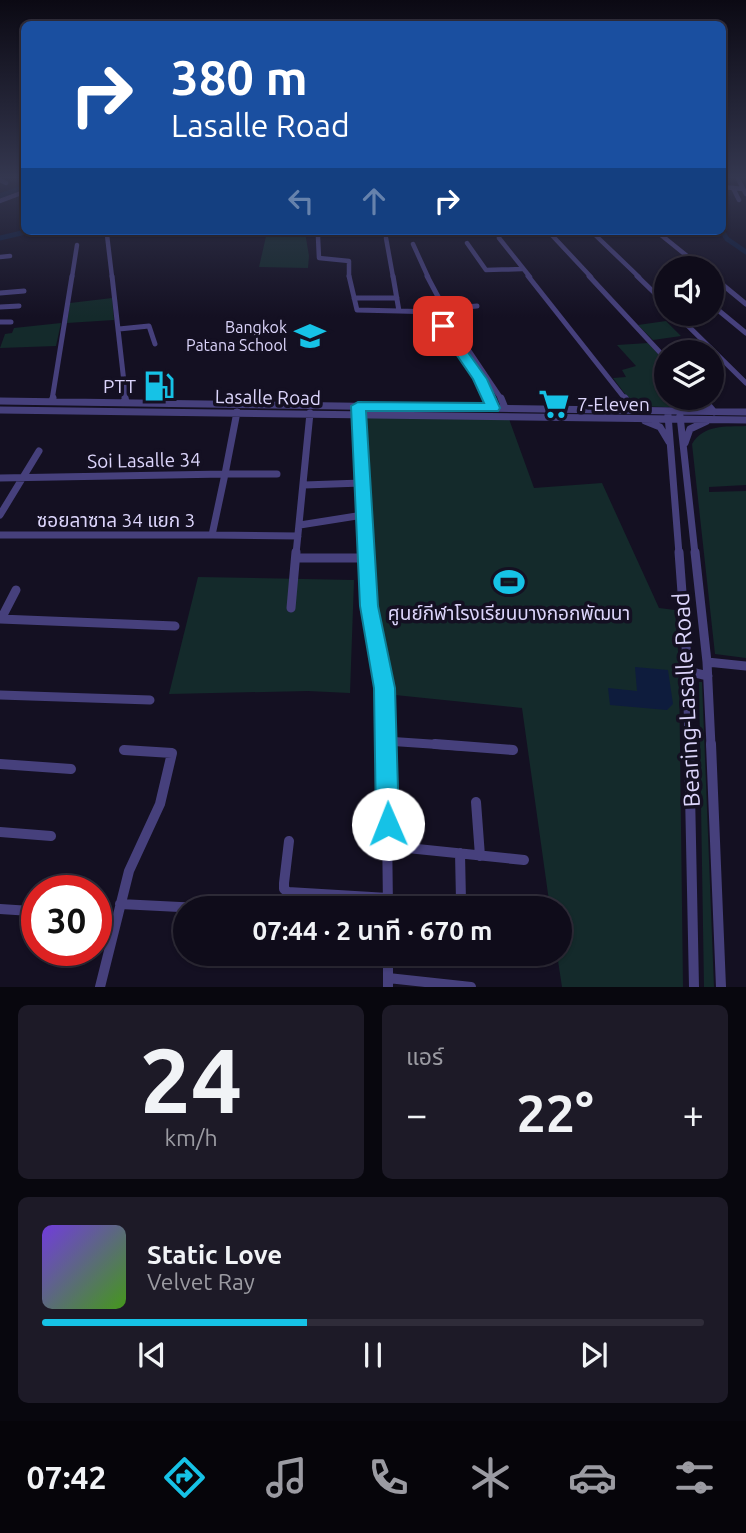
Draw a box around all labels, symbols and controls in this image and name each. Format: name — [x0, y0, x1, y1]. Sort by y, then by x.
icon: right — [56, 49, 147, 140]
text: 380 m — [171, 49, 308, 104]
text: Lasalle Road — [171, 107, 350, 143]
icon: left — [282, 182, 320, 220]
icon: ahead — [355, 182, 393, 220]
icon: right — [428, 182, 466, 220]
map controls — [654, 256, 724, 410]
button: sound — [654, 256, 724, 326]
pin — [413, 296, 473, 356]
icon: arrive — [424, 307, 462, 345]
place label: Bangkok Patana School — [186, 318, 287, 354]
school or university icon: Bangkok Patana School — [293, 319, 327, 353]
button: layers — [654, 340, 724, 410]
fuel station icon: PTT — [142, 369, 176, 403]
place label: PTT — [103, 375, 136, 397]
street label: Lasalle Road — [215, 385, 321, 409]
supermarket icon: 7-Eleven — [537, 387, 571, 421]
place label: 7-Eleven — [577, 393, 650, 415]
street label: Soi Lasalle 34 — [87, 448, 201, 472]
street label: ซอยลาซาล 34 แยก 3 — [37, 509, 195, 531]
sports icon: ศูนย์กีฬาโรงเรียนบางกอกพัฒนา — [492, 565, 526, 599]
street label: Bearing-Lasalle Road — [668, 592, 704, 808]
place label: ศูนย์กีฬาโรงเรียนบางกอกพัฒนา — [388, 602, 630, 626]
position arrow — [351, 787, 425, 861]
speed limit sign: 30 — [21, 875, 112, 966]
text: 07:44 · 2 นาที · 670 m — [253, 916, 492, 945]
text: 24 — [140, 1028, 242, 1130]
text: แอร์ — [406, 1044, 443, 1069]
text: 22° — [516, 1084, 594, 1142]
text: − — [406, 1093, 427, 1135]
text: + — [683, 1093, 704, 1135]
text: km/h — [164, 1125, 218, 1150]
text: Static Love — [147, 1240, 282, 1269]
text: Velvet Ray — [147, 1269, 255, 1294]
icon: previous — [133, 1336, 171, 1374]
icon: pause — [354, 1336, 392, 1374]
icon: next — [575, 1336, 613, 1374]
icon: directions — [160, 1453, 209, 1502]
icon: music — [262, 1453, 311, 1502]
icon: phone — [364, 1453, 413, 1502]
icon: climate — [466, 1453, 515, 1502]
icon: car — [568, 1453, 617, 1502]
icon: filters — [670, 1453, 719, 1502]
text: 07:42 — [27, 1459, 107, 1495]

